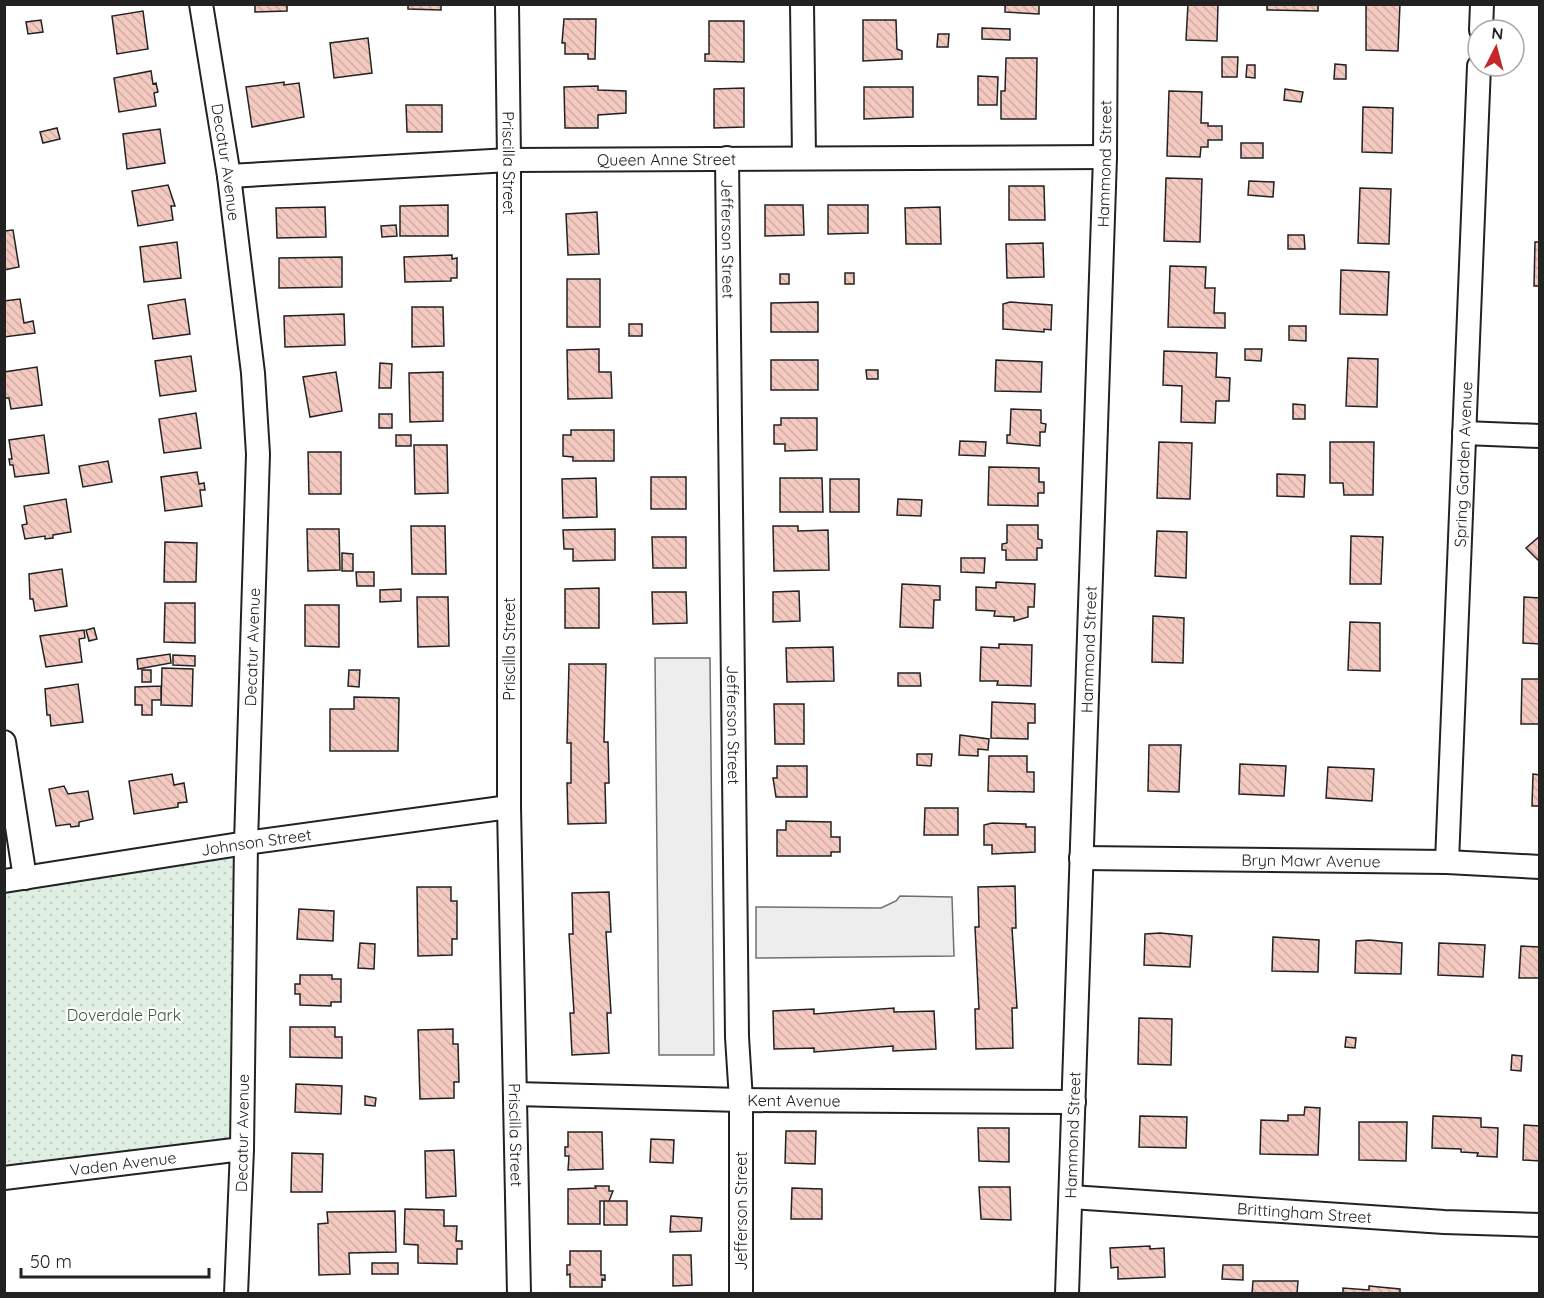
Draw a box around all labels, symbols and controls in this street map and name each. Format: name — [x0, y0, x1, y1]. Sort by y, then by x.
north arrow — [1466, 18, 1526, 78]
text: N — [1491, 23, 1504, 44]
street label: Hammond Street — [1093, 100, 1115, 228]
street label: Decatur Avenue — [207, 102, 244, 222]
street label: Priscilla Street — [498, 111, 519, 215]
street label: Queen Anne Street — [597, 149, 736, 170]
street label: Jefferson Street — [717, 179, 739, 299]
street label: Spring Garden Avenue — [1450, 381, 1476, 548]
street label: Hammond Street — [1076, 585, 1101, 713]
street label: Decatur Avenue — [240, 587, 264, 707]
street label: Priscilla Street — [499, 597, 519, 701]
street label: Jefferson Street — [723, 665, 744, 785]
street label: Johnson Street — [199, 824, 313, 860]
street label: Bryn Mawr Avenue — [1241, 850, 1381, 871]
park label: Doverdale Park — [67, 1005, 181, 1025]
street label: Hammond Street — [1060, 1071, 1084, 1199]
street label: Decatur Avenue — [231, 1074, 253, 1192]
street label: Priscilla Street — [505, 1083, 527, 1187]
street label: Kent Avenue — [747, 1090, 841, 1111]
street label: Vaden Avenue — [69, 1147, 178, 1180]
street label: Jefferson Street — [731, 1151, 751, 1271]
street label: Brittingham Street — [1236, 1198, 1373, 1227]
scale bar — [21, 1241, 208, 1279]
text: 50 m — [30, 1250, 72, 1273]

